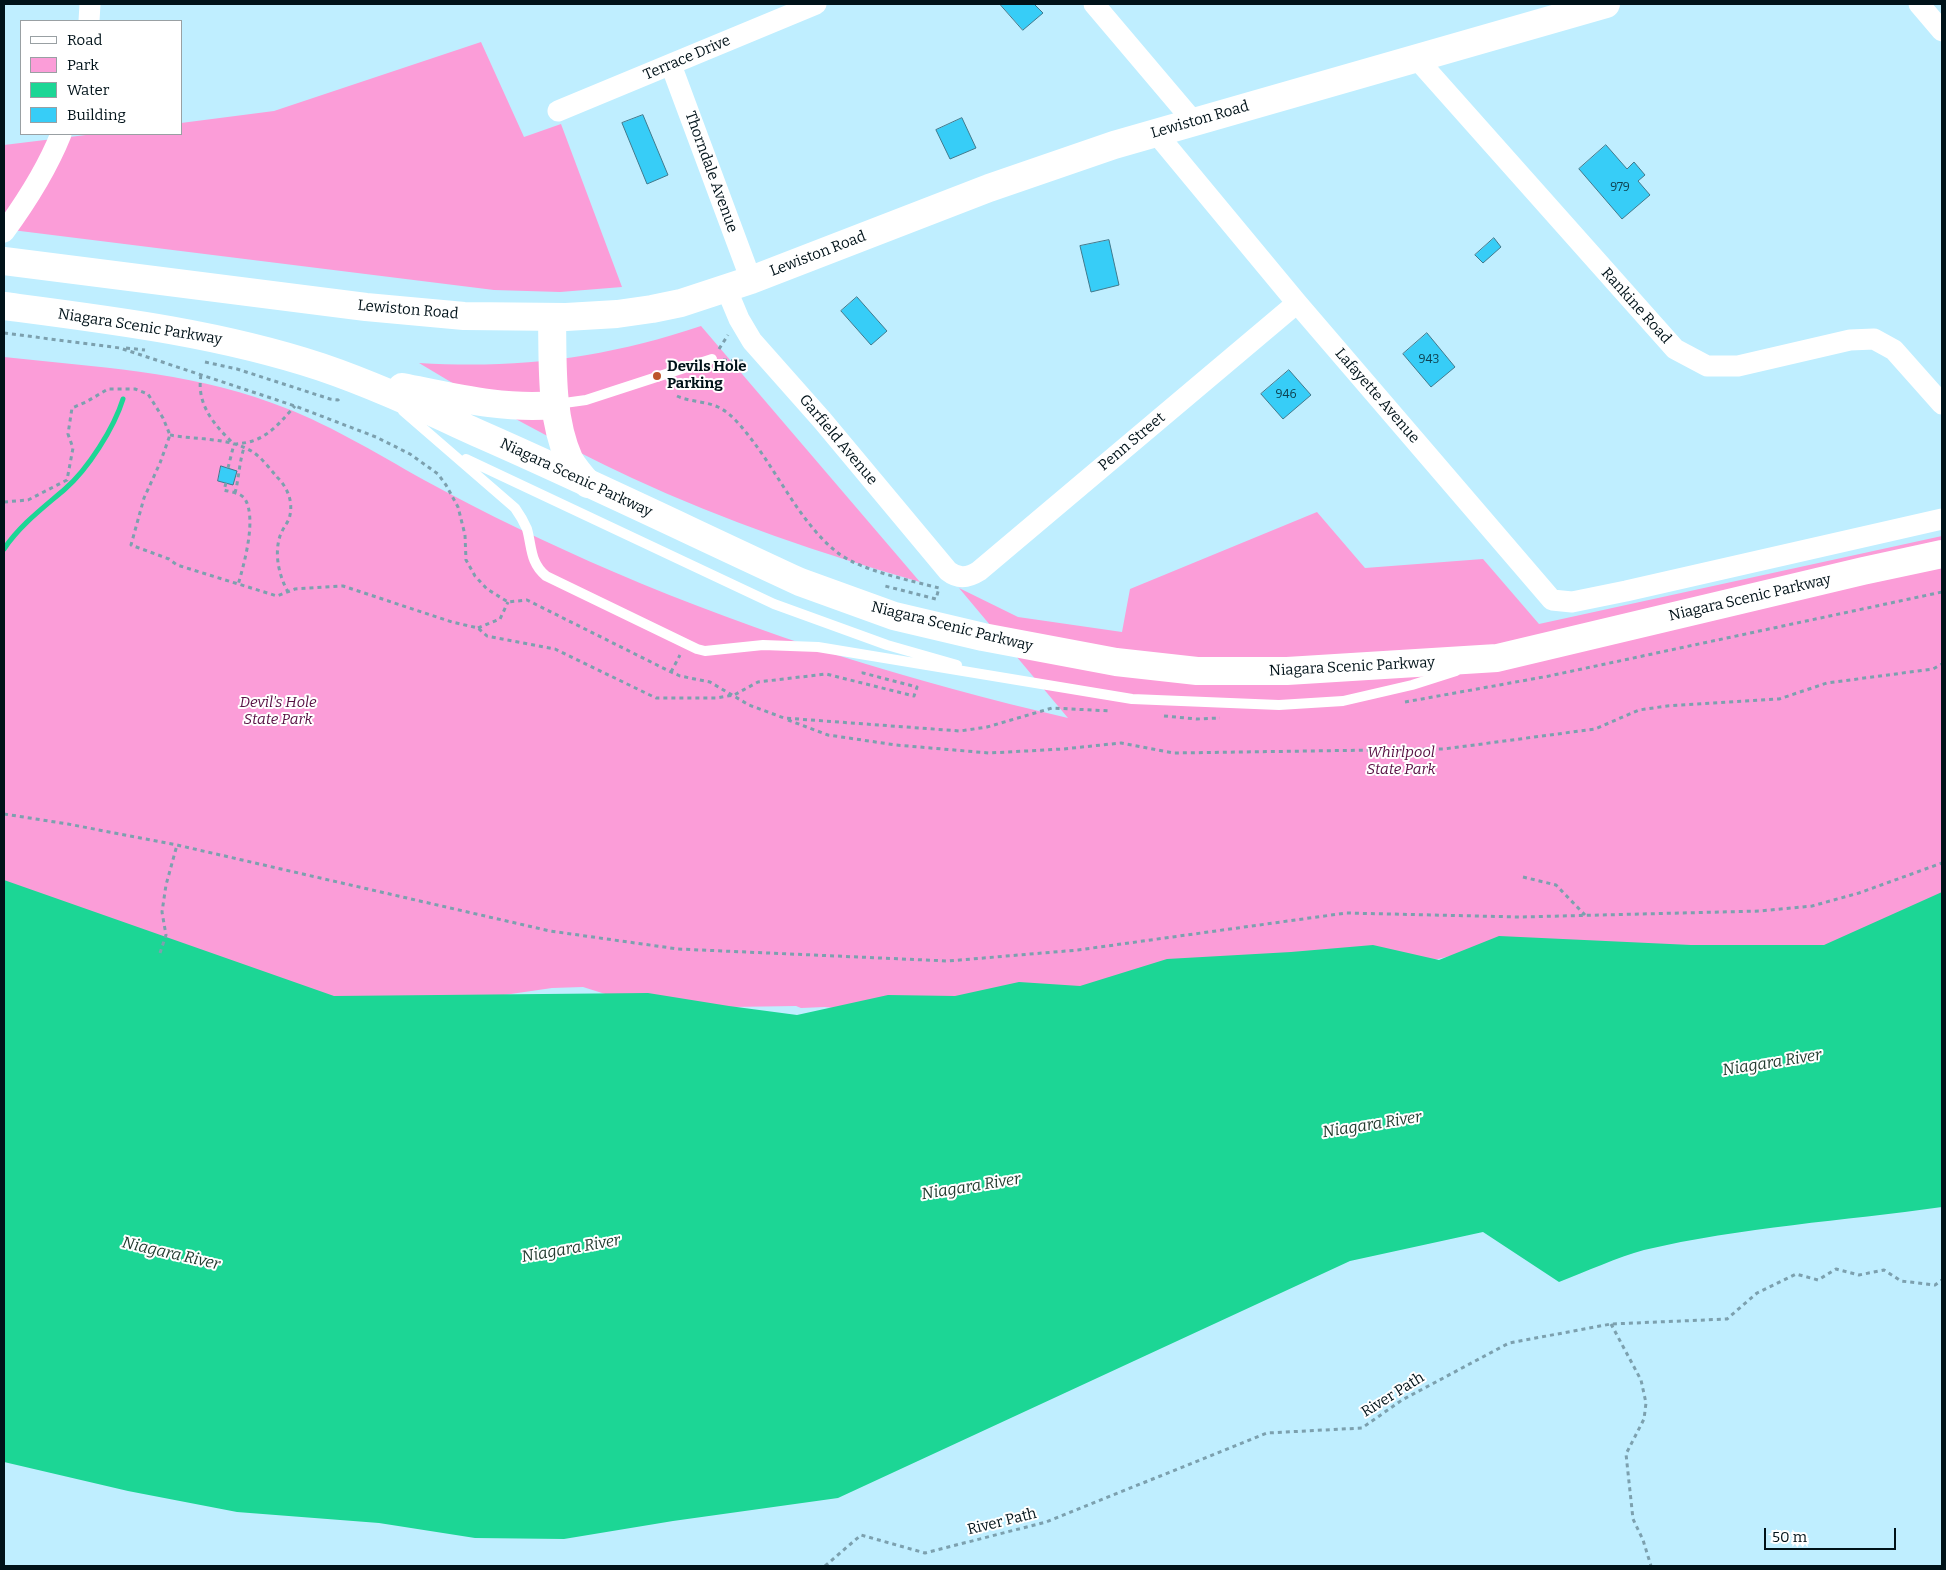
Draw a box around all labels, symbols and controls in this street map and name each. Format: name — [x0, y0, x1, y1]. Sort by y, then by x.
legend — [20, 20, 182, 135]
text: Road — [67, 31, 102, 49]
street label: Terrace Drive — [641, 32, 733, 84]
text: Park — [67, 56, 99, 74]
text: Water — [67, 81, 109, 99]
street label: Lewiston Road — [1149, 97, 1251, 143]
text: Building — [67, 106, 126, 124]
street label: Thorndale Avenue — [681, 109, 741, 235]
house number: 979 — [1610, 181, 1630, 195]
street label: Lewiston Road — [768, 227, 868, 281]
street label: Rankine Road — [1597, 264, 1675, 348]
street label: Lewiston Road — [357, 297, 459, 323]
street label: Niagara Scenic Parkway — [57, 305, 223, 349]
street label: Lafayette Avenue — [1331, 345, 1423, 447]
house number: 943 — [1419, 353, 1439, 367]
place label: Devils Hole Parking — [667, 358, 747, 393]
marker: Devils Hole Parking — [651, 370, 663, 382]
house number: 946 — [1275, 388, 1297, 402]
street label: Garfield Avenue — [795, 391, 881, 489]
street label: Penn Street — [1095, 409, 1169, 475]
street label: Niagara Scenic Parkway — [497, 435, 655, 521]
street label: Niagara Scenic Parkway — [1667, 571, 1833, 625]
street label: Niagara Scenic Parkway — [869, 598, 1035, 656]
street label: Niagara Scenic Parkway — [1269, 654, 1435, 680]
park label: Devil's Hole State Park — [239, 694, 317, 729]
park label: Whirlpool State Park — [1366, 744, 1436, 779]
water label: Niagara River — [1721, 1046, 1823, 1080]
water label: Niagara River — [1321, 1108, 1423, 1142]
water label: Niagara River — [920, 1170, 1022, 1204]
water label: Niagara River — [520, 1231, 622, 1267]
water label: Niagara River — [120, 1233, 222, 1275]
street label: River Path — [1358, 1369, 1428, 1421]
street label: River Path — [966, 1505, 1038, 1539]
scale bar — [1766, 1518, 1898, 1550]
text: 50 m — [1772, 1528, 1807, 1546]

